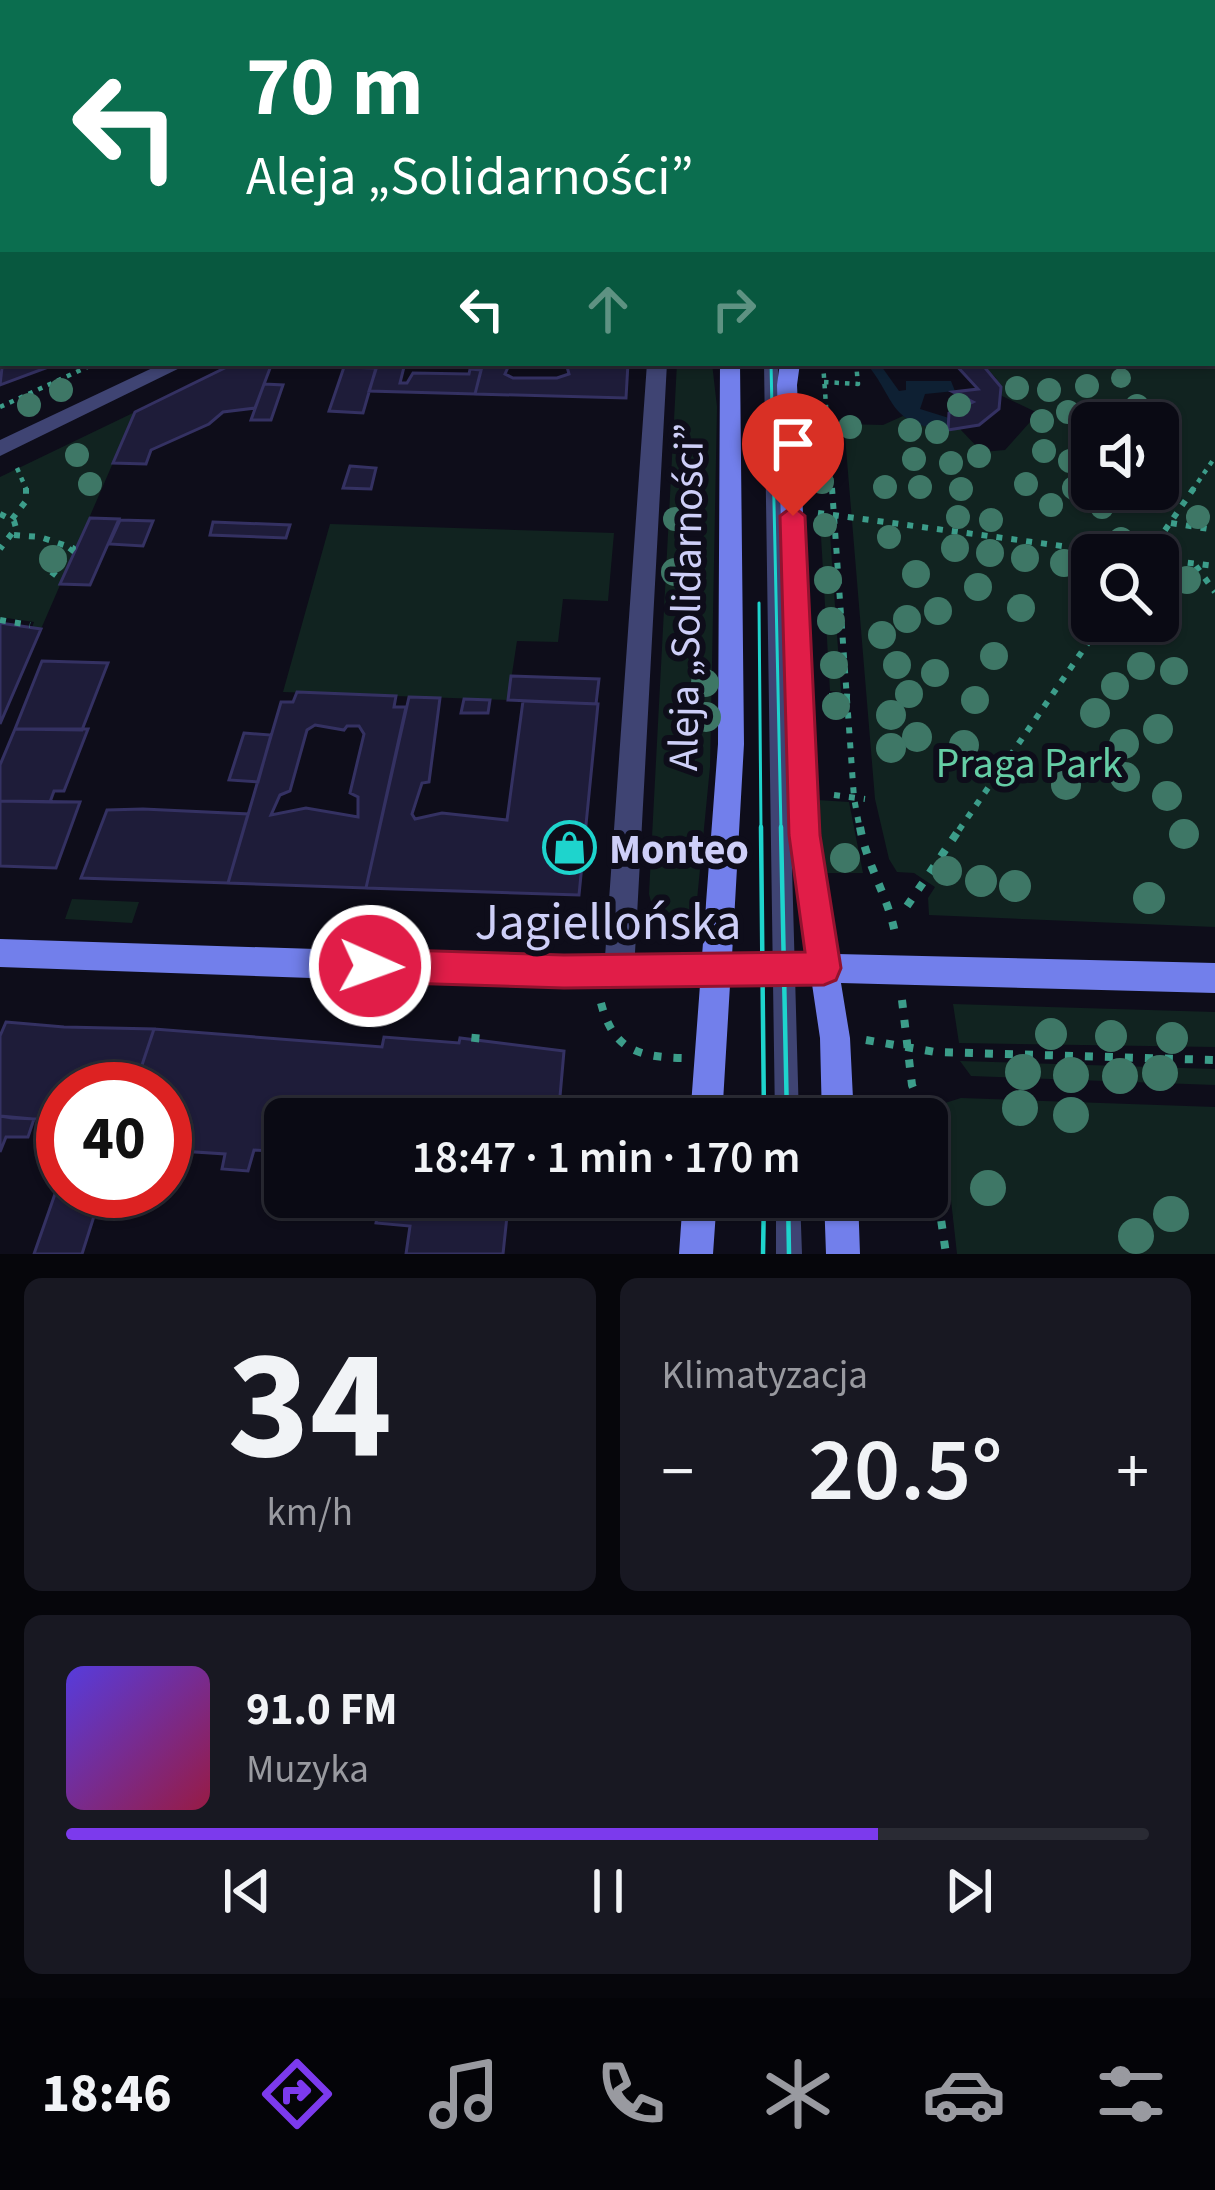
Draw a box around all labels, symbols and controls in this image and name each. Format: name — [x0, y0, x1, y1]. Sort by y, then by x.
text: 70 m — [246, 28, 424, 148]
icon: left — [48, 48, 204, 204]
text: Aleja „Solidarności” — [246, 139, 694, 216]
icon: left — [449, 276, 515, 342]
icon: ahead — [575, 276, 641, 342]
icon: right — [701, 276, 767, 342]
pin — [742, 393, 844, 516]
map controls — [1071, 402, 1179, 642]
button: sound — [1071, 402, 1179, 510]
icon: arrive — [760, 411, 826, 477]
street label: Aleja „Solidarności” — [654, 422, 720, 772]
button: search — [1071, 534, 1179, 642]
park label: Praga Park — [935, 734, 1123, 794]
shop icon: Monteo — [542, 820, 598, 876]
place label: Monteo — [609, 820, 749, 880]
street label: Jagiellońska — [474, 887, 742, 959]
position arrow — [307, 903, 433, 1029]
speed limit sign: 40 — [36, 1062, 192, 1218]
text: 18:47 · 1 min · 170 m — [412, 1126, 800, 1190]
text: 34 — [227, 1296, 392, 1518]
text: Klimatyzacja — [662, 1348, 868, 1404]
text: 20.5° — [808, 1407, 1003, 1535]
text: − — [662, 1425, 694, 1519]
text: + — [1116, 1425, 1149, 1519]
text: km/h — [266, 1485, 353, 1541]
text: 91.0 FM — [246, 1678, 398, 1742]
text: Muzyka — [246, 1742, 369, 1798]
icon: previous — [214, 1858, 280, 1924]
icon: pause — [575, 1858, 641, 1924]
icon: next — [936, 1858, 1002, 1924]
icon: directions — [255, 2052, 339, 2136]
icon: music — [422, 2052, 506, 2136]
icon: phone — [589, 2052, 673, 2136]
icon: climate — [756, 2052, 840, 2136]
icon: car — [922, 2052, 1006, 2136]
icon: filters — [1089, 2052, 1173, 2136]
text: 18:46 — [41, 2056, 172, 2133]

